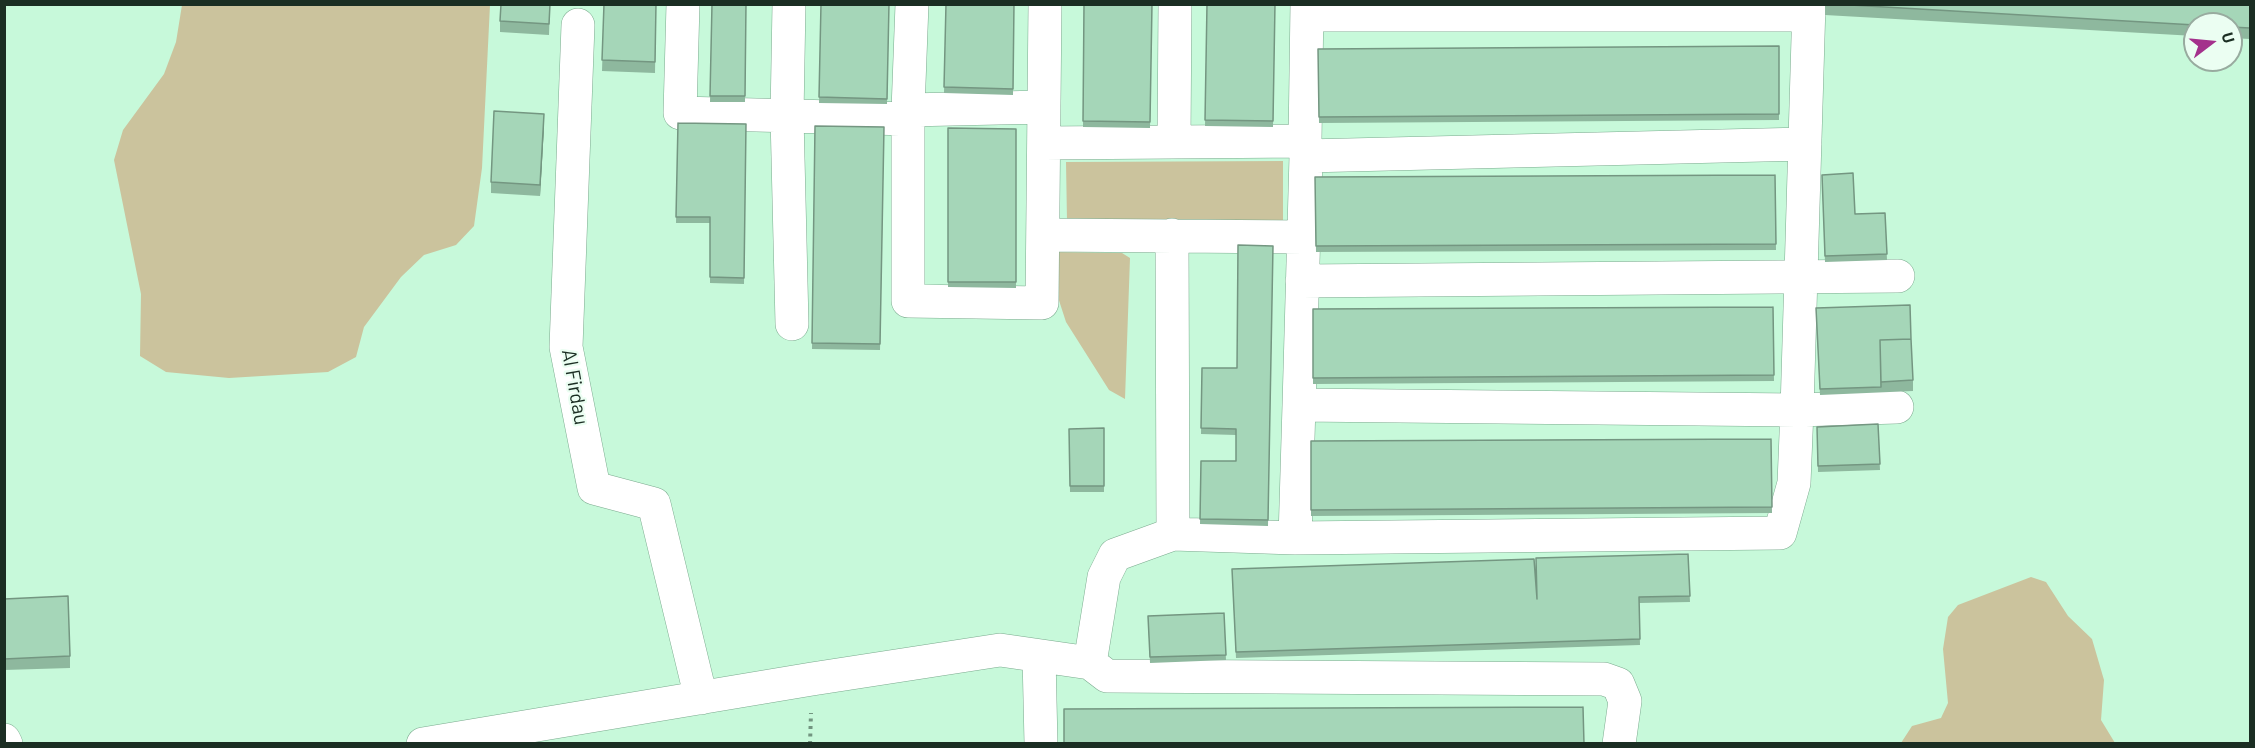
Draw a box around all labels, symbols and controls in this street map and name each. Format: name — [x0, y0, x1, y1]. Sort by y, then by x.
north arrow — [2183, 12, 2243, 72]
text: U — [2218, 30, 2239, 45]
street label: Al Firdau — [557, 347, 593, 427]

